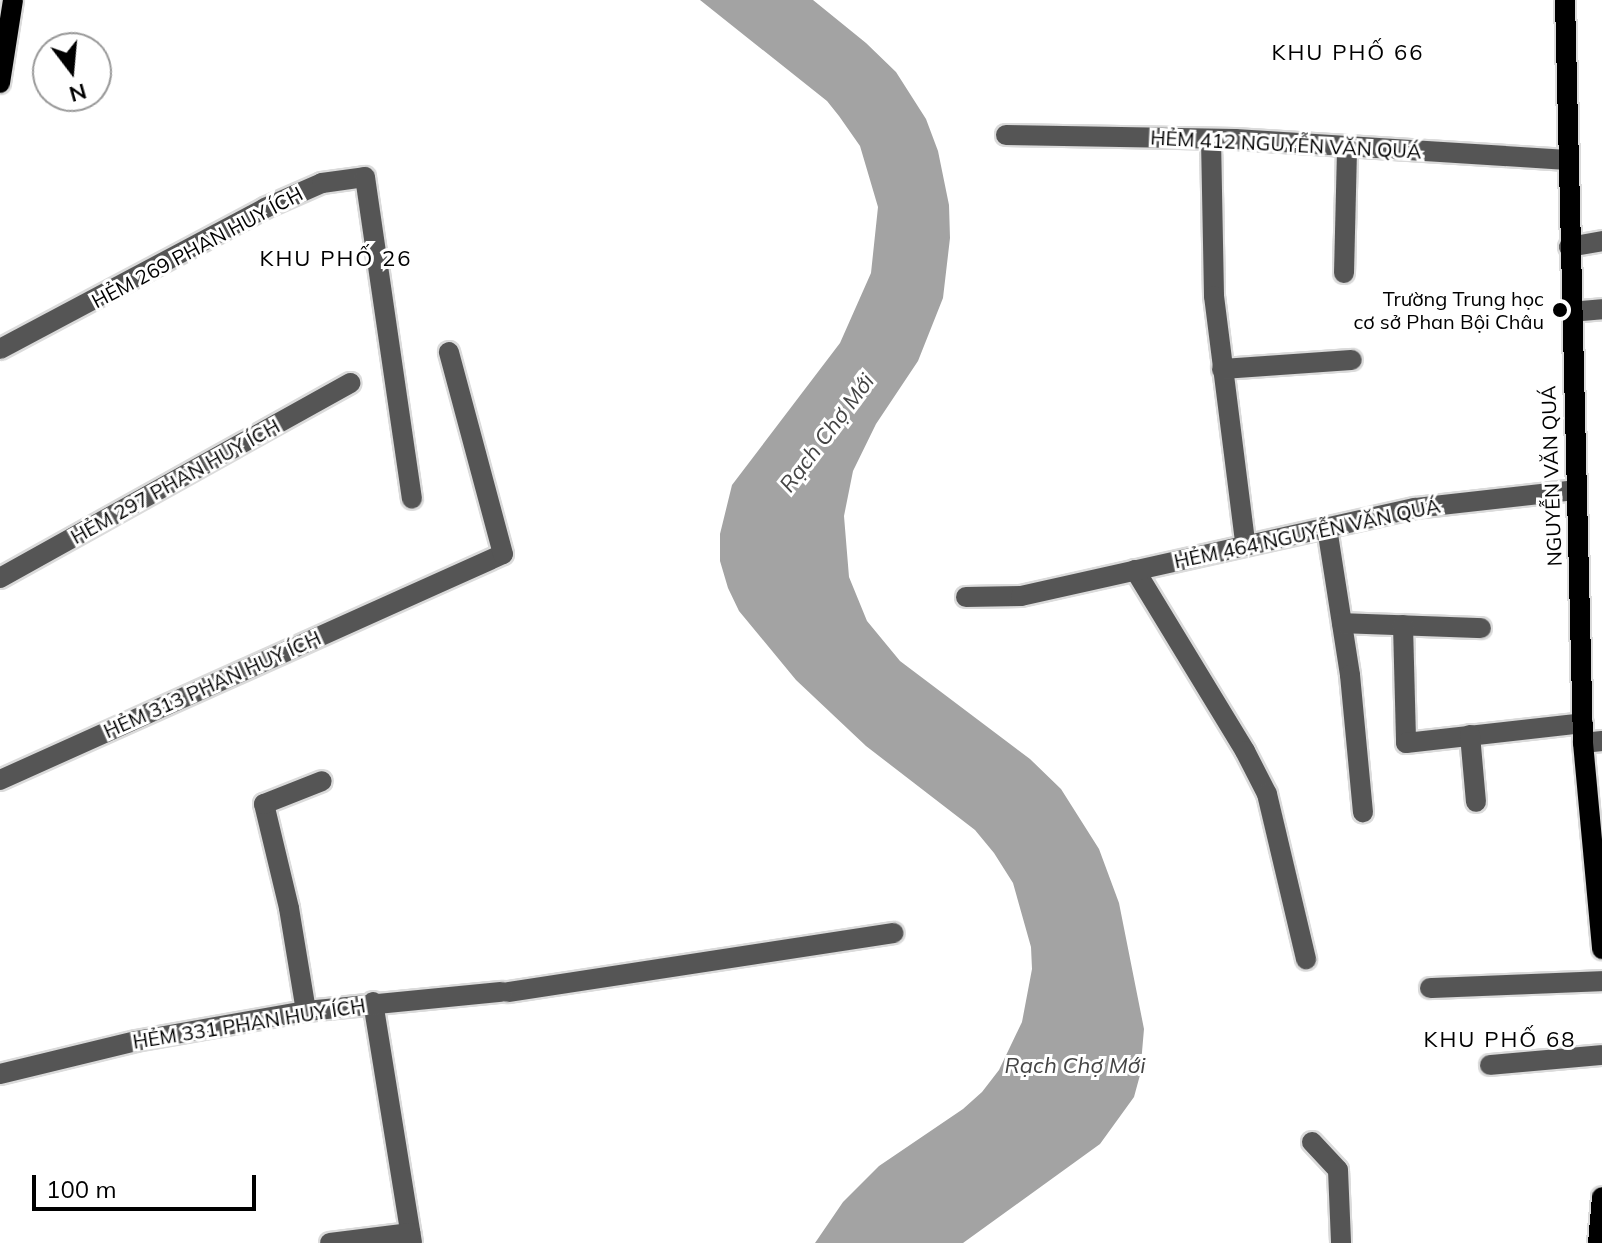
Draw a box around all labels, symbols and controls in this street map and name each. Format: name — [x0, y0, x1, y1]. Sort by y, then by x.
north arrow — [32, 32, 112, 112]
district label: KHU PHỐ 66 — [1272, 40, 1424, 66]
text: N — [66, 77, 90, 109]
street label: HẺM 412 NGUYỄN VĂN QUÁ — [1150, 125, 1422, 163]
street label: HẺM 269 PHAN HUY ÍCH — [87, 181, 307, 313]
district label: KHU PHỐ 26 — [260, 246, 412, 272]
place label: Trường Trung học cơ sở Phan Bội Châu — [1353, 286, 1544, 333]
marker: Trường Trung học cơ sở Phan Bội Châu — [1551, 301, 1569, 319]
water label: Rạch Chợ Mới — [774, 369, 880, 497]
street label: NGUYỄN VĂN QUÁ — [1536, 385, 1566, 567]
street label: HẺM 297 PHAN HUY ÍCH — [66, 413, 284, 549]
street label: HẺM 464 NGUYỄN VĂN QUÁ — [1172, 493, 1442, 573]
street label: HẺM 313 PHAN HUY ÍCH — [100, 625, 324, 743]
street label: HẺM 331 PHAN HUY ÍCH — [131, 993, 367, 1053]
district label: KHU PHỐ 68 — [1424, 1027, 1576, 1053]
water label: Rạch Chợ Mới — [1005, 1053, 1145, 1079]
scale bar — [36, 1159, 260, 1209]
text: 100 m — [46, 1174, 117, 1204]

